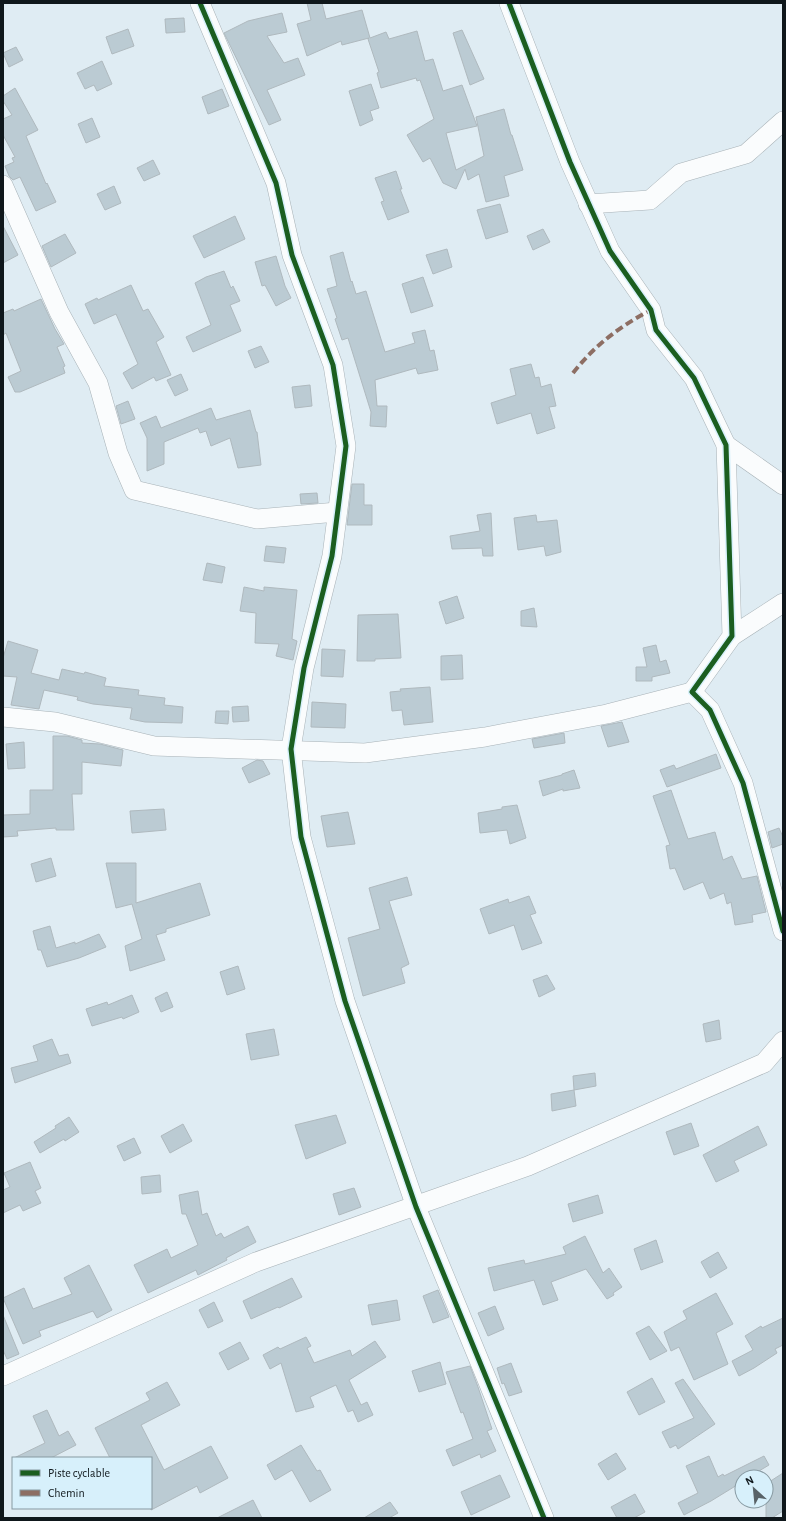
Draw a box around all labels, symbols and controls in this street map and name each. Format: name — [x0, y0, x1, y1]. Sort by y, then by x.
legend — [12, 1457, 152, 1509]
text: Piste cyclable — [48, 1467, 110, 1480]
north arrow — [734, 1469, 774, 1509]
text: N — [744, 1474, 756, 1487]
text: Chemin — [48, 1487, 85, 1499]

